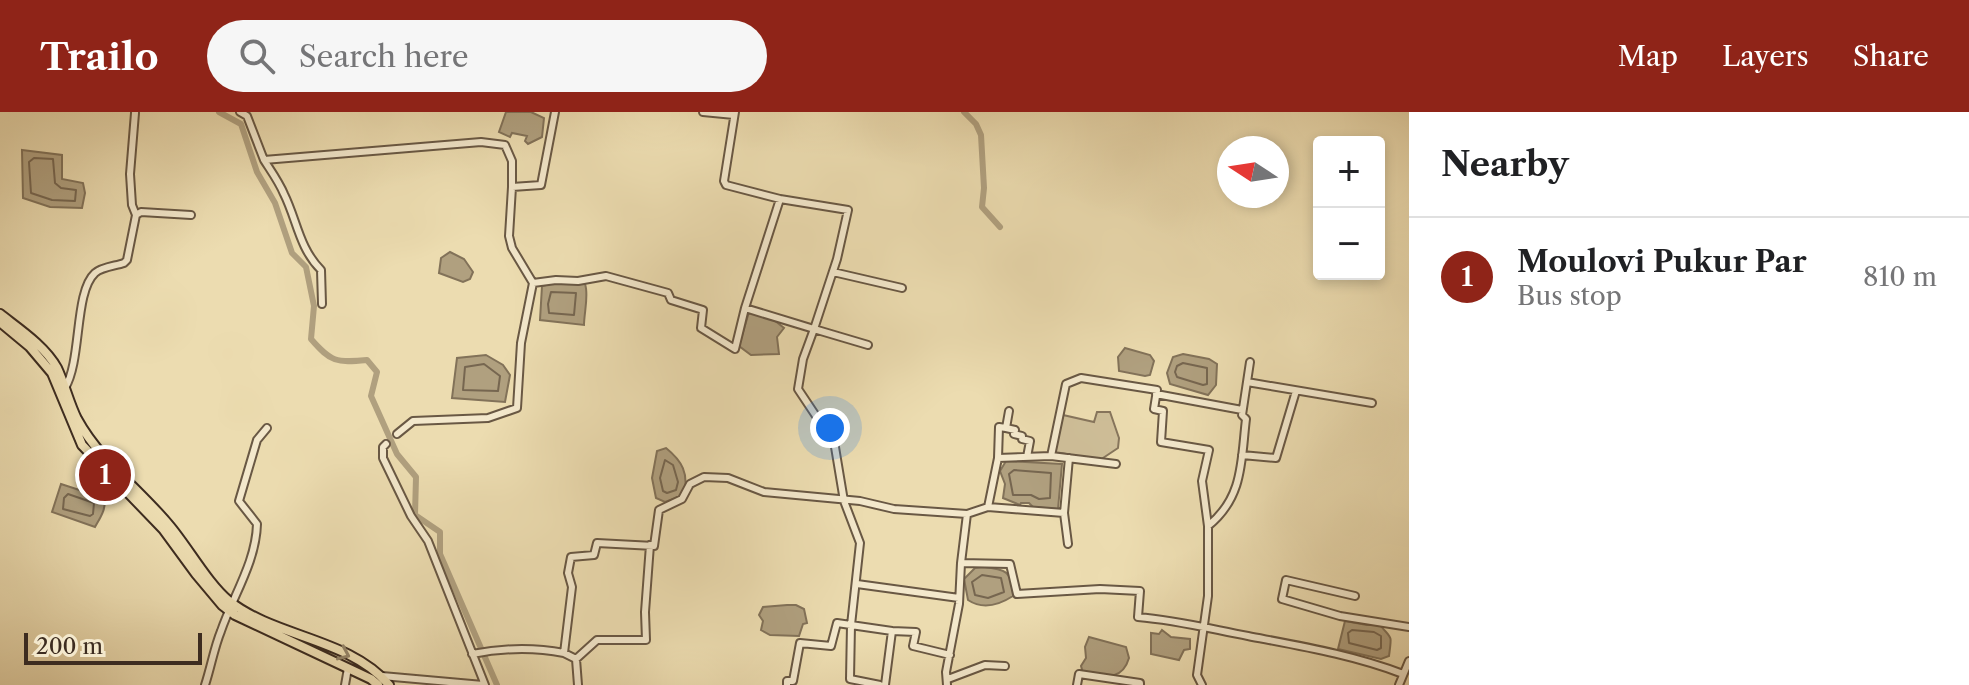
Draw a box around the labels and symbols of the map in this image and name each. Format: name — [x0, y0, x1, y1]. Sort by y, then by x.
north arrow — [1217, 136, 1289, 208]
your location — [810, 408, 850, 448]
pin: 1 — [79, 445, 131, 505]
scale bar — [24, 629, 202, 665]
one-way arrow — [336, 644, 350, 660]

